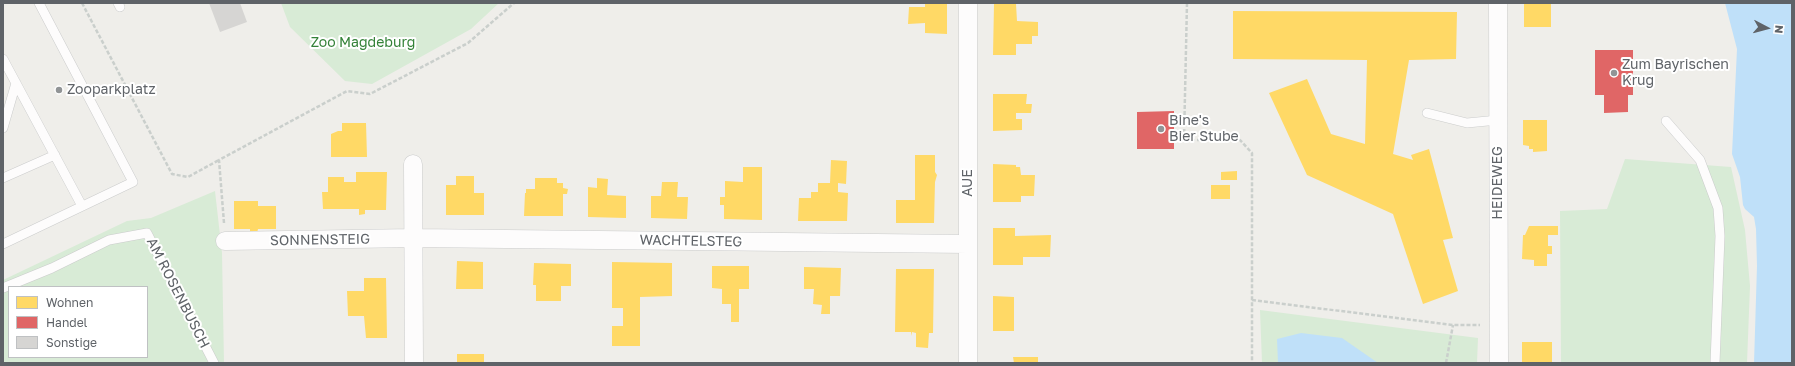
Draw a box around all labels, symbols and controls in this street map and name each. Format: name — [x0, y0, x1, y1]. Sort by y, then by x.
north arrow — [1747, 8, 1787, 48]
text: N — [1773, 24, 1786, 34]
park label: Zoo Magdeburg — [311, 35, 415, 51]
place label: Zum Bayrischen Krug — [1622, 57, 1729, 90]
marker: Zum Bayrischen Krug — [1609, 68, 1619, 78]
place label: Zooparkplatz — [67, 82, 156, 98]
marker: Zooparkplatz — [54, 85, 64, 95]
place label: Bine's Bier Stube — [1169, 113, 1239, 146]
marker: Bine's Bier Stube — [1156, 124, 1166, 134]
street label: HEIDEWEG — [1490, 146, 1506, 220]
street label: AUE — [960, 169, 976, 197]
street label: SONNENSTEIG — [270, 231, 370, 249]
street label: WACHTELSTEG — [640, 232, 742, 250]
street label: AM ROSENBUSCH — [143, 235, 213, 351]
legend — [8, 286, 148, 358]
text: Wohnen — [46, 295, 93, 310]
text: Handel — [46, 315, 87, 330]
text: Sonstige — [46, 335, 97, 350]

